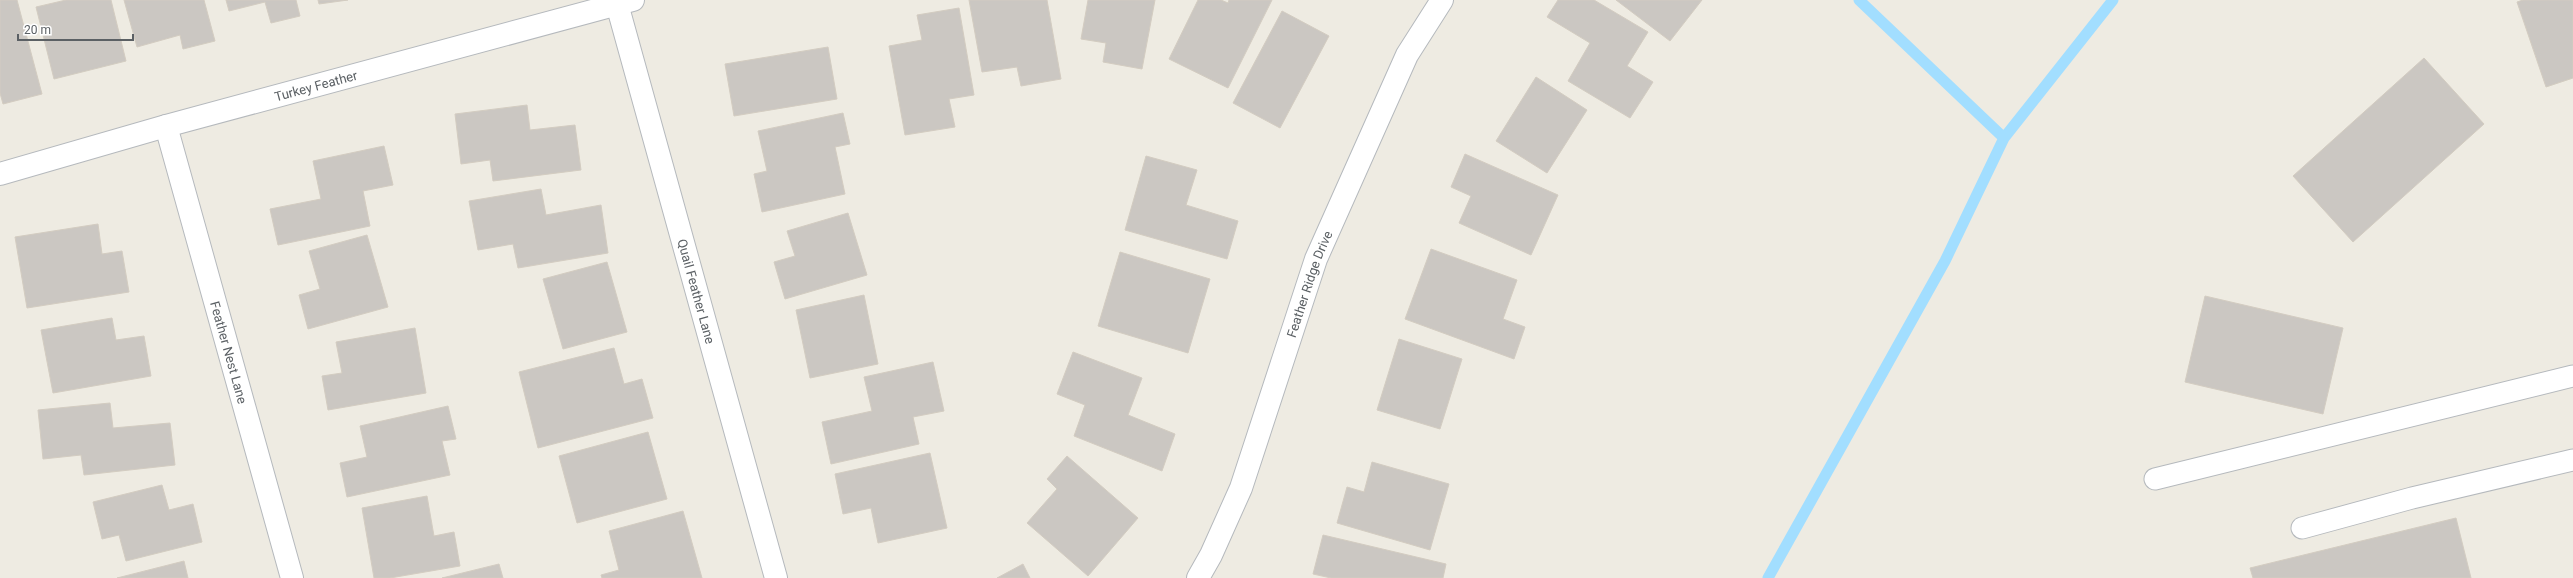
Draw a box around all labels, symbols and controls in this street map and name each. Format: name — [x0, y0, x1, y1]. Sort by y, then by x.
scale bar — [18, 16, 133, 42]
text: 20 m — [24, 23, 51, 37]
street label: Turkey Feather — [273, 68, 360, 104]
street label: Feather Ridge Drive — [1284, 228, 1336, 339]
street label: Quail Feather Lane — [674, 237, 718, 345]
street label: Feather Nest Lane — [207, 300, 250, 405]

